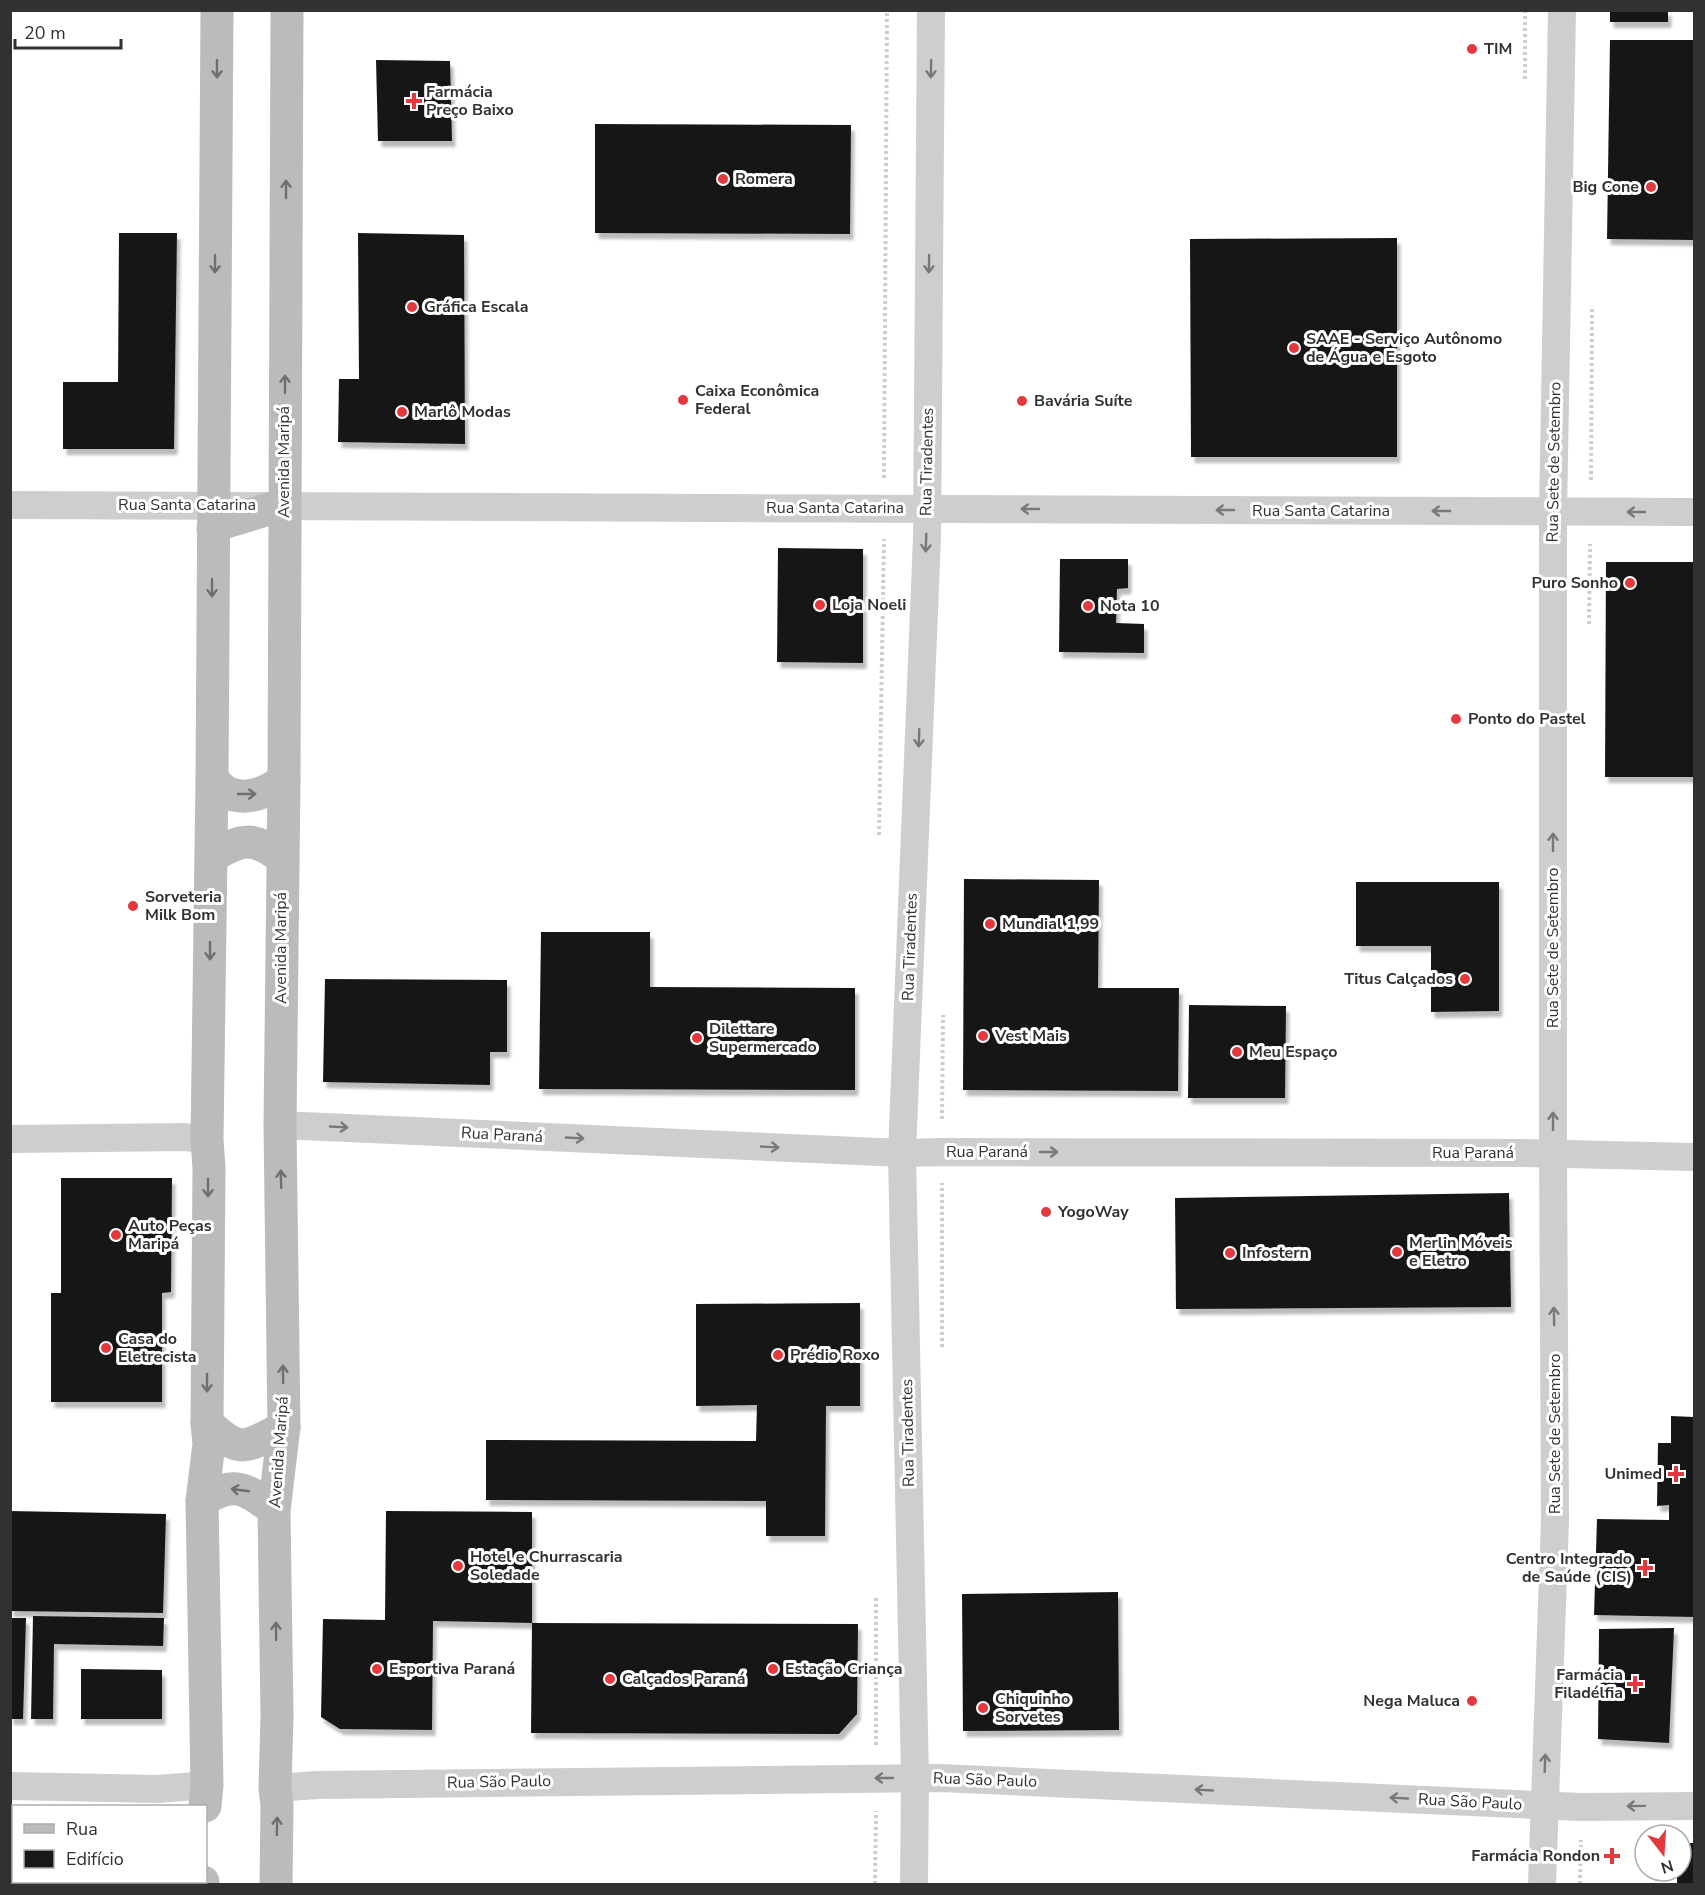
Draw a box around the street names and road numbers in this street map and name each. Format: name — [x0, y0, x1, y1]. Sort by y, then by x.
street label: Rua Sete de Setembro — [1542, 381, 1566, 543]
street label: Avenida Maripá — [273, 406, 295, 518]
street label: Rua Tiradentes — [915, 408, 939, 516]
street label: Rua Santa Catarina — [118, 494, 256, 516]
street label: Rua Santa Catarina — [766, 497, 904, 519]
street label: Rua Santa Catarina — [1252, 500, 1390, 522]
street label: Rua Sete de Setembro — [1542, 868, 1564, 1028]
street label: Avenida Maripá — [270, 892, 292, 1004]
street label: Rua Tiradentes — [897, 892, 923, 1002]
street label: Rua Paraná — [460, 1122, 544, 1148]
street label: Rua Paraná — [946, 1141, 1028, 1163]
street label: Rua Paraná — [1432, 1142, 1514, 1164]
street label: Rua Sete de Setembro — [1544, 1354, 1566, 1514]
street label: Rua Tiradentes — [896, 1379, 920, 1487]
street label: Avenida Maripá — [264, 1395, 294, 1509]
street label: Rua São Paulo — [932, 1767, 1038, 1793]
street label: Rua São Paulo — [447, 1770, 551, 1794]
street label: Rua São Paulo — [1417, 1788, 1523, 1816]

